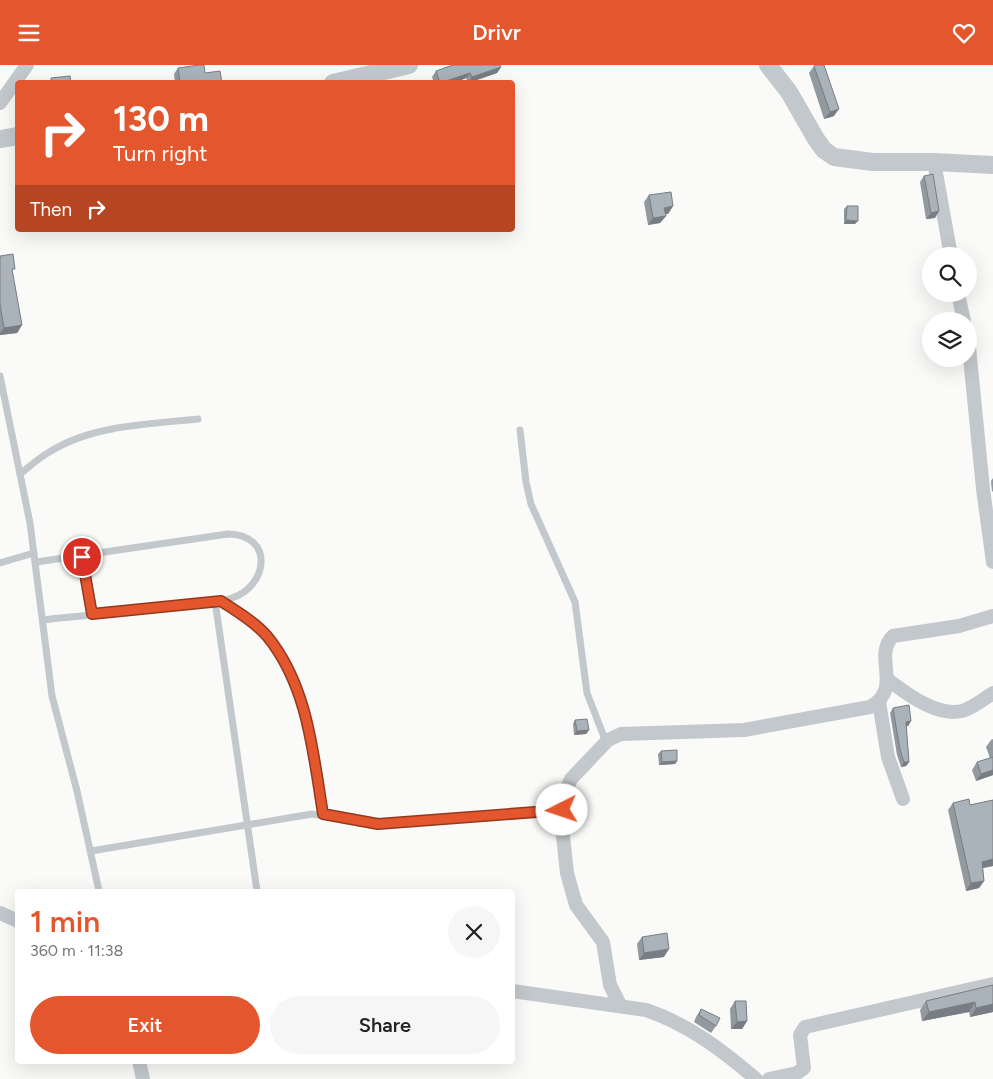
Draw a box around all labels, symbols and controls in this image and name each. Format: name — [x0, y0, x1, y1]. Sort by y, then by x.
icon: menu — [15, 19, 43, 47]
text: Drivr — [472, 19, 521, 46]
icon: heart — [950, 19, 978, 47]
text: 130 m — [113, 98, 209, 140]
icon: right — [30, 100, 95, 165]
text: Turn right — [113, 140, 208, 167]
icon: right — [82, 195, 110, 223]
text: Then — [30, 198, 72, 221]
map controls — [922, 247, 977, 367]
button: search — [922, 247, 977, 302]
button: layers — [922, 312, 977, 367]
pin — [61, 536, 103, 578]
icon: arrive — [68, 543, 96, 571]
position arrow — [535, 783, 587, 835]
text: 1 min — [30, 903, 100, 940]
button: close — [448, 906, 500, 958]
text: 360 m · 11:38 — [30, 941, 123, 960]
button: Exit — [30, 996, 260, 1054]
button: Share — [270, 996, 500, 1054]

